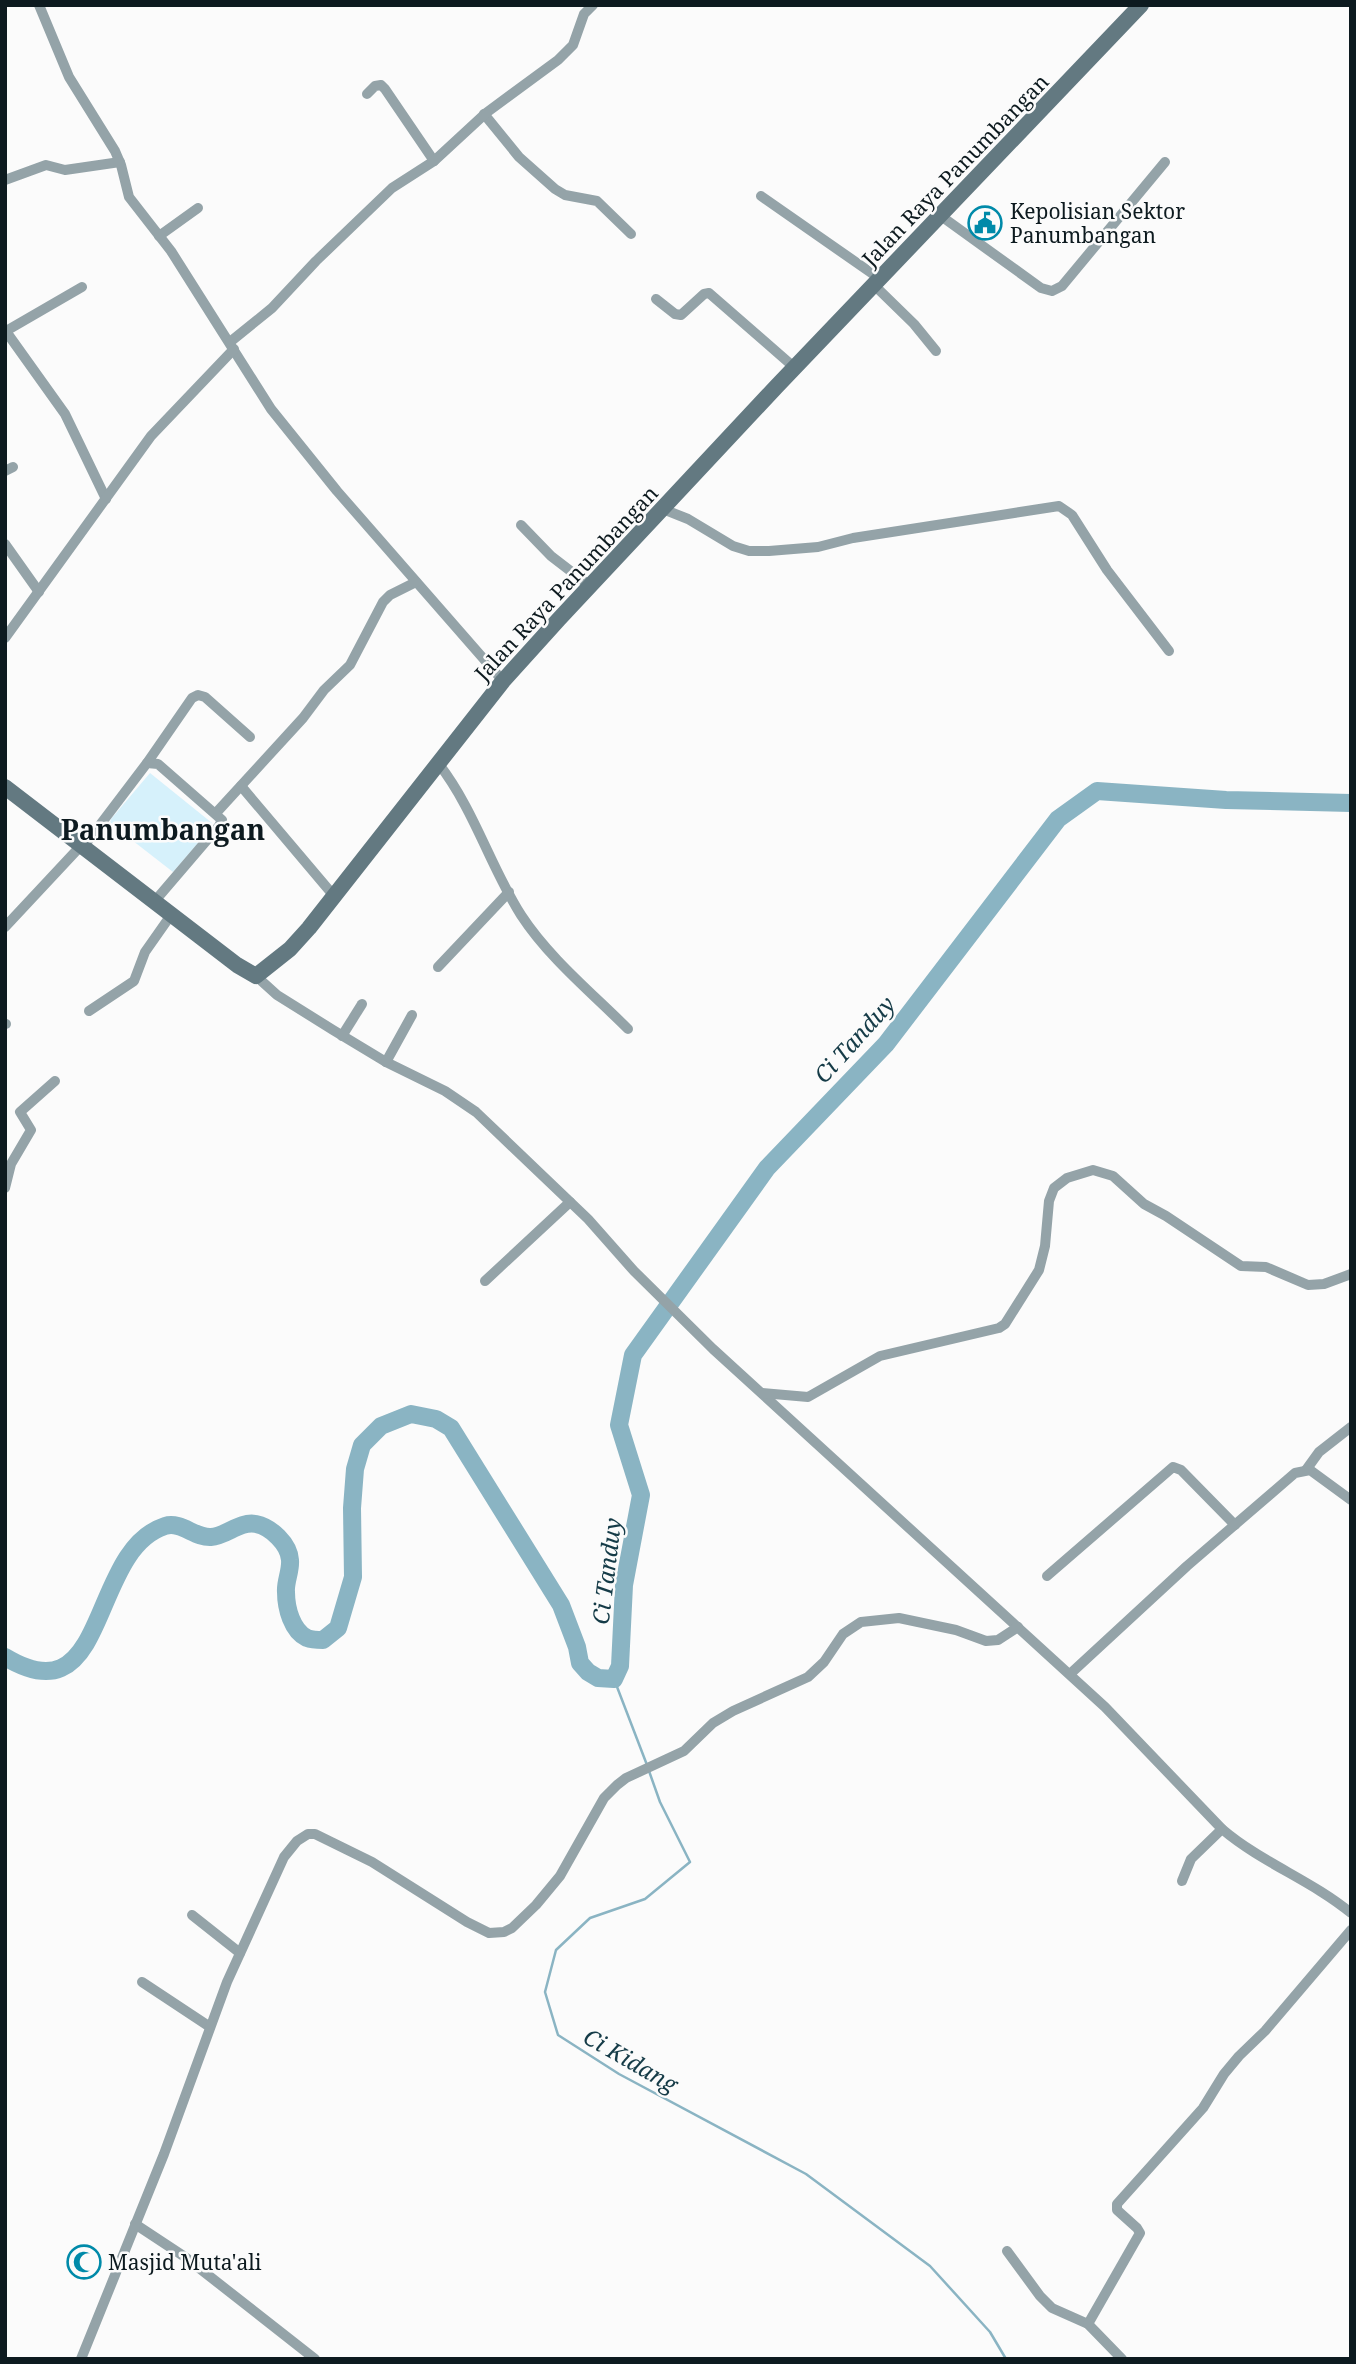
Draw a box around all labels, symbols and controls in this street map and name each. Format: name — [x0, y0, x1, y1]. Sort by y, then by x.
street label: Jalan Raya Panumbangan — [855, 68, 1054, 273]
place label: Kepolisian Sektor Panumbangan — [1010, 197, 1185, 249]
public building icon: Kepolisian Sektor Panumbangan — [966, 204, 1004, 242]
street label: Jalan Raya Panumbangan — [467, 479, 664, 687]
district label: Panumbangan — [61, 810, 265, 848]
water label: Ci Tanduy — [806, 988, 902, 1090]
water label: Ci Tanduy — [584, 1516, 628, 1626]
water label: Ci Kidang — [578, 2020, 685, 2100]
mosque icon: Masjid Muta'ali — [65, 2243, 103, 2281]
place label: Masjid Muta'ali — [108, 2248, 262, 2276]

